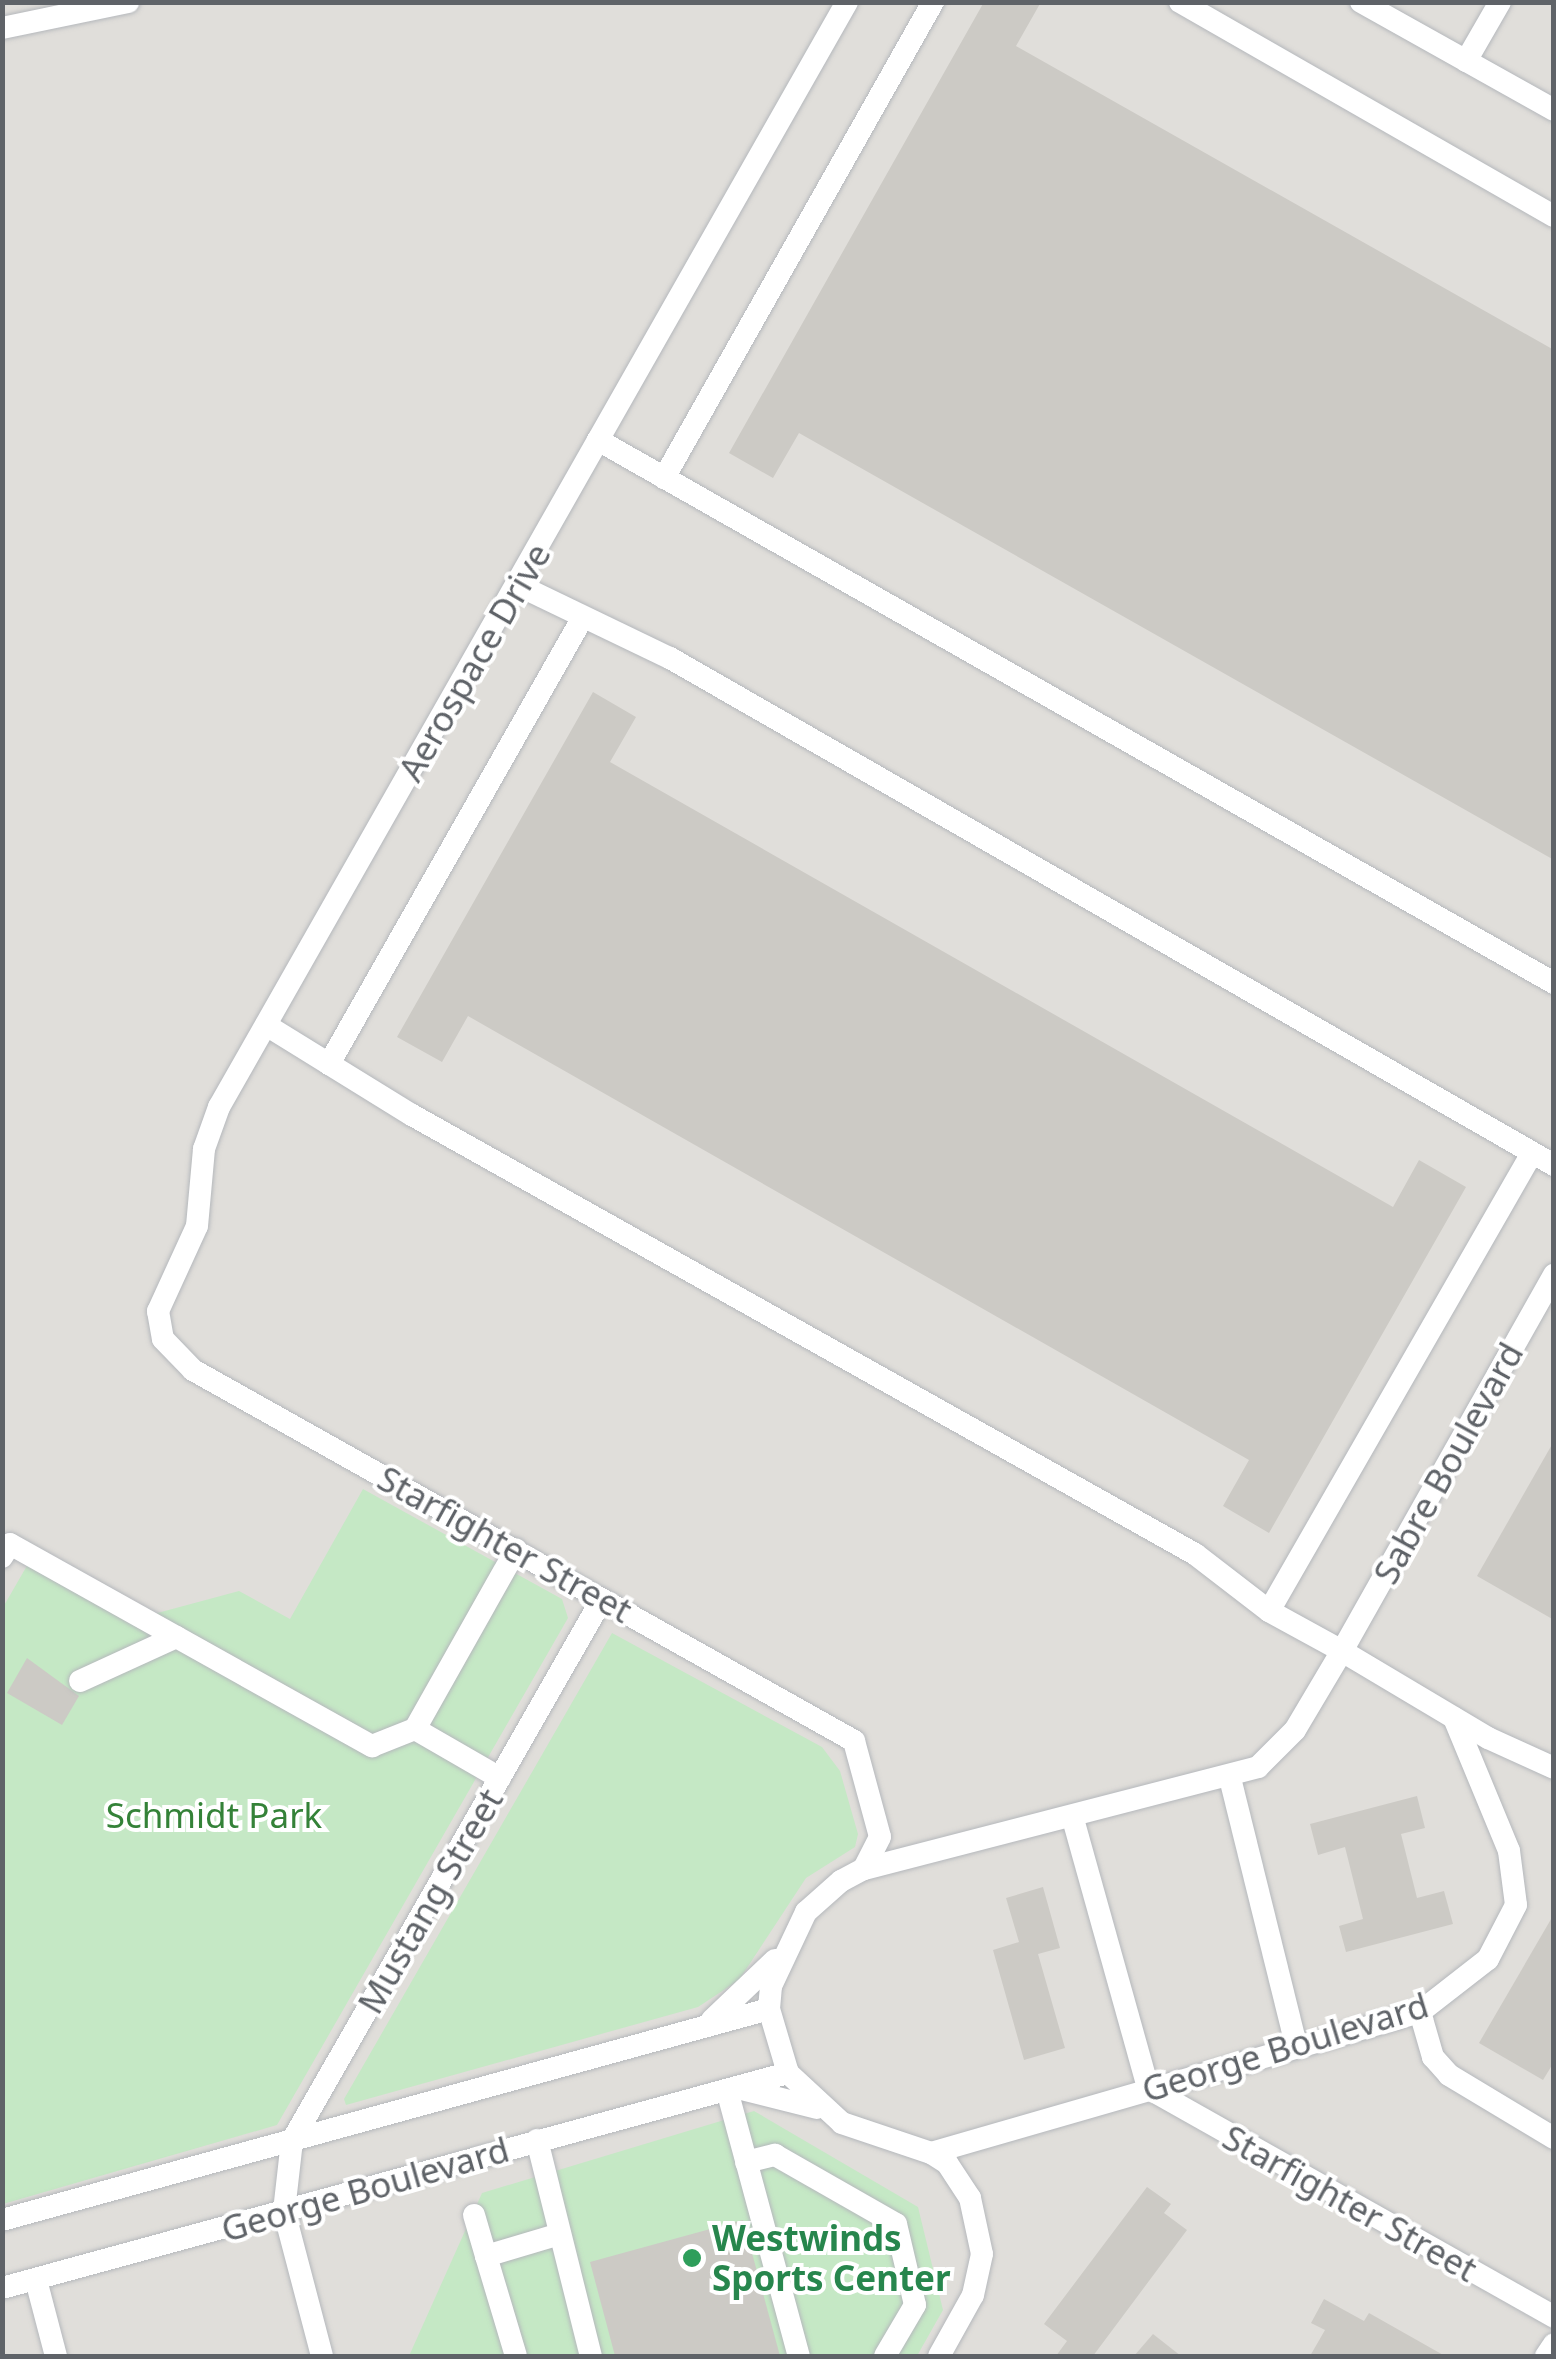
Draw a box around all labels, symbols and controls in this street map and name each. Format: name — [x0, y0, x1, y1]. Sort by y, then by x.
street label: Aerospace Drive — [389, 536, 559, 788]
street label: Sabre Boulevard — [1364, 1335, 1532, 1591]
street label: Starfighter Street — [371, 1457, 639, 1631]
street label: Mustang Street — [349, 1781, 511, 2021]
park label: Schmidt Park — [106, 1794, 322, 1836]
street label: George Boulevard — [1137, 1983, 1433, 2111]
street label: Starfighter Street — [1216, 2116, 1484, 2290]
street label: George Boulevard — [216, 2128, 514, 2250]
place label: Westwinds Sports Center — [712, 2217, 951, 2299]
marker: Westwinds Sports Center — [681, 2247, 703, 2269]

